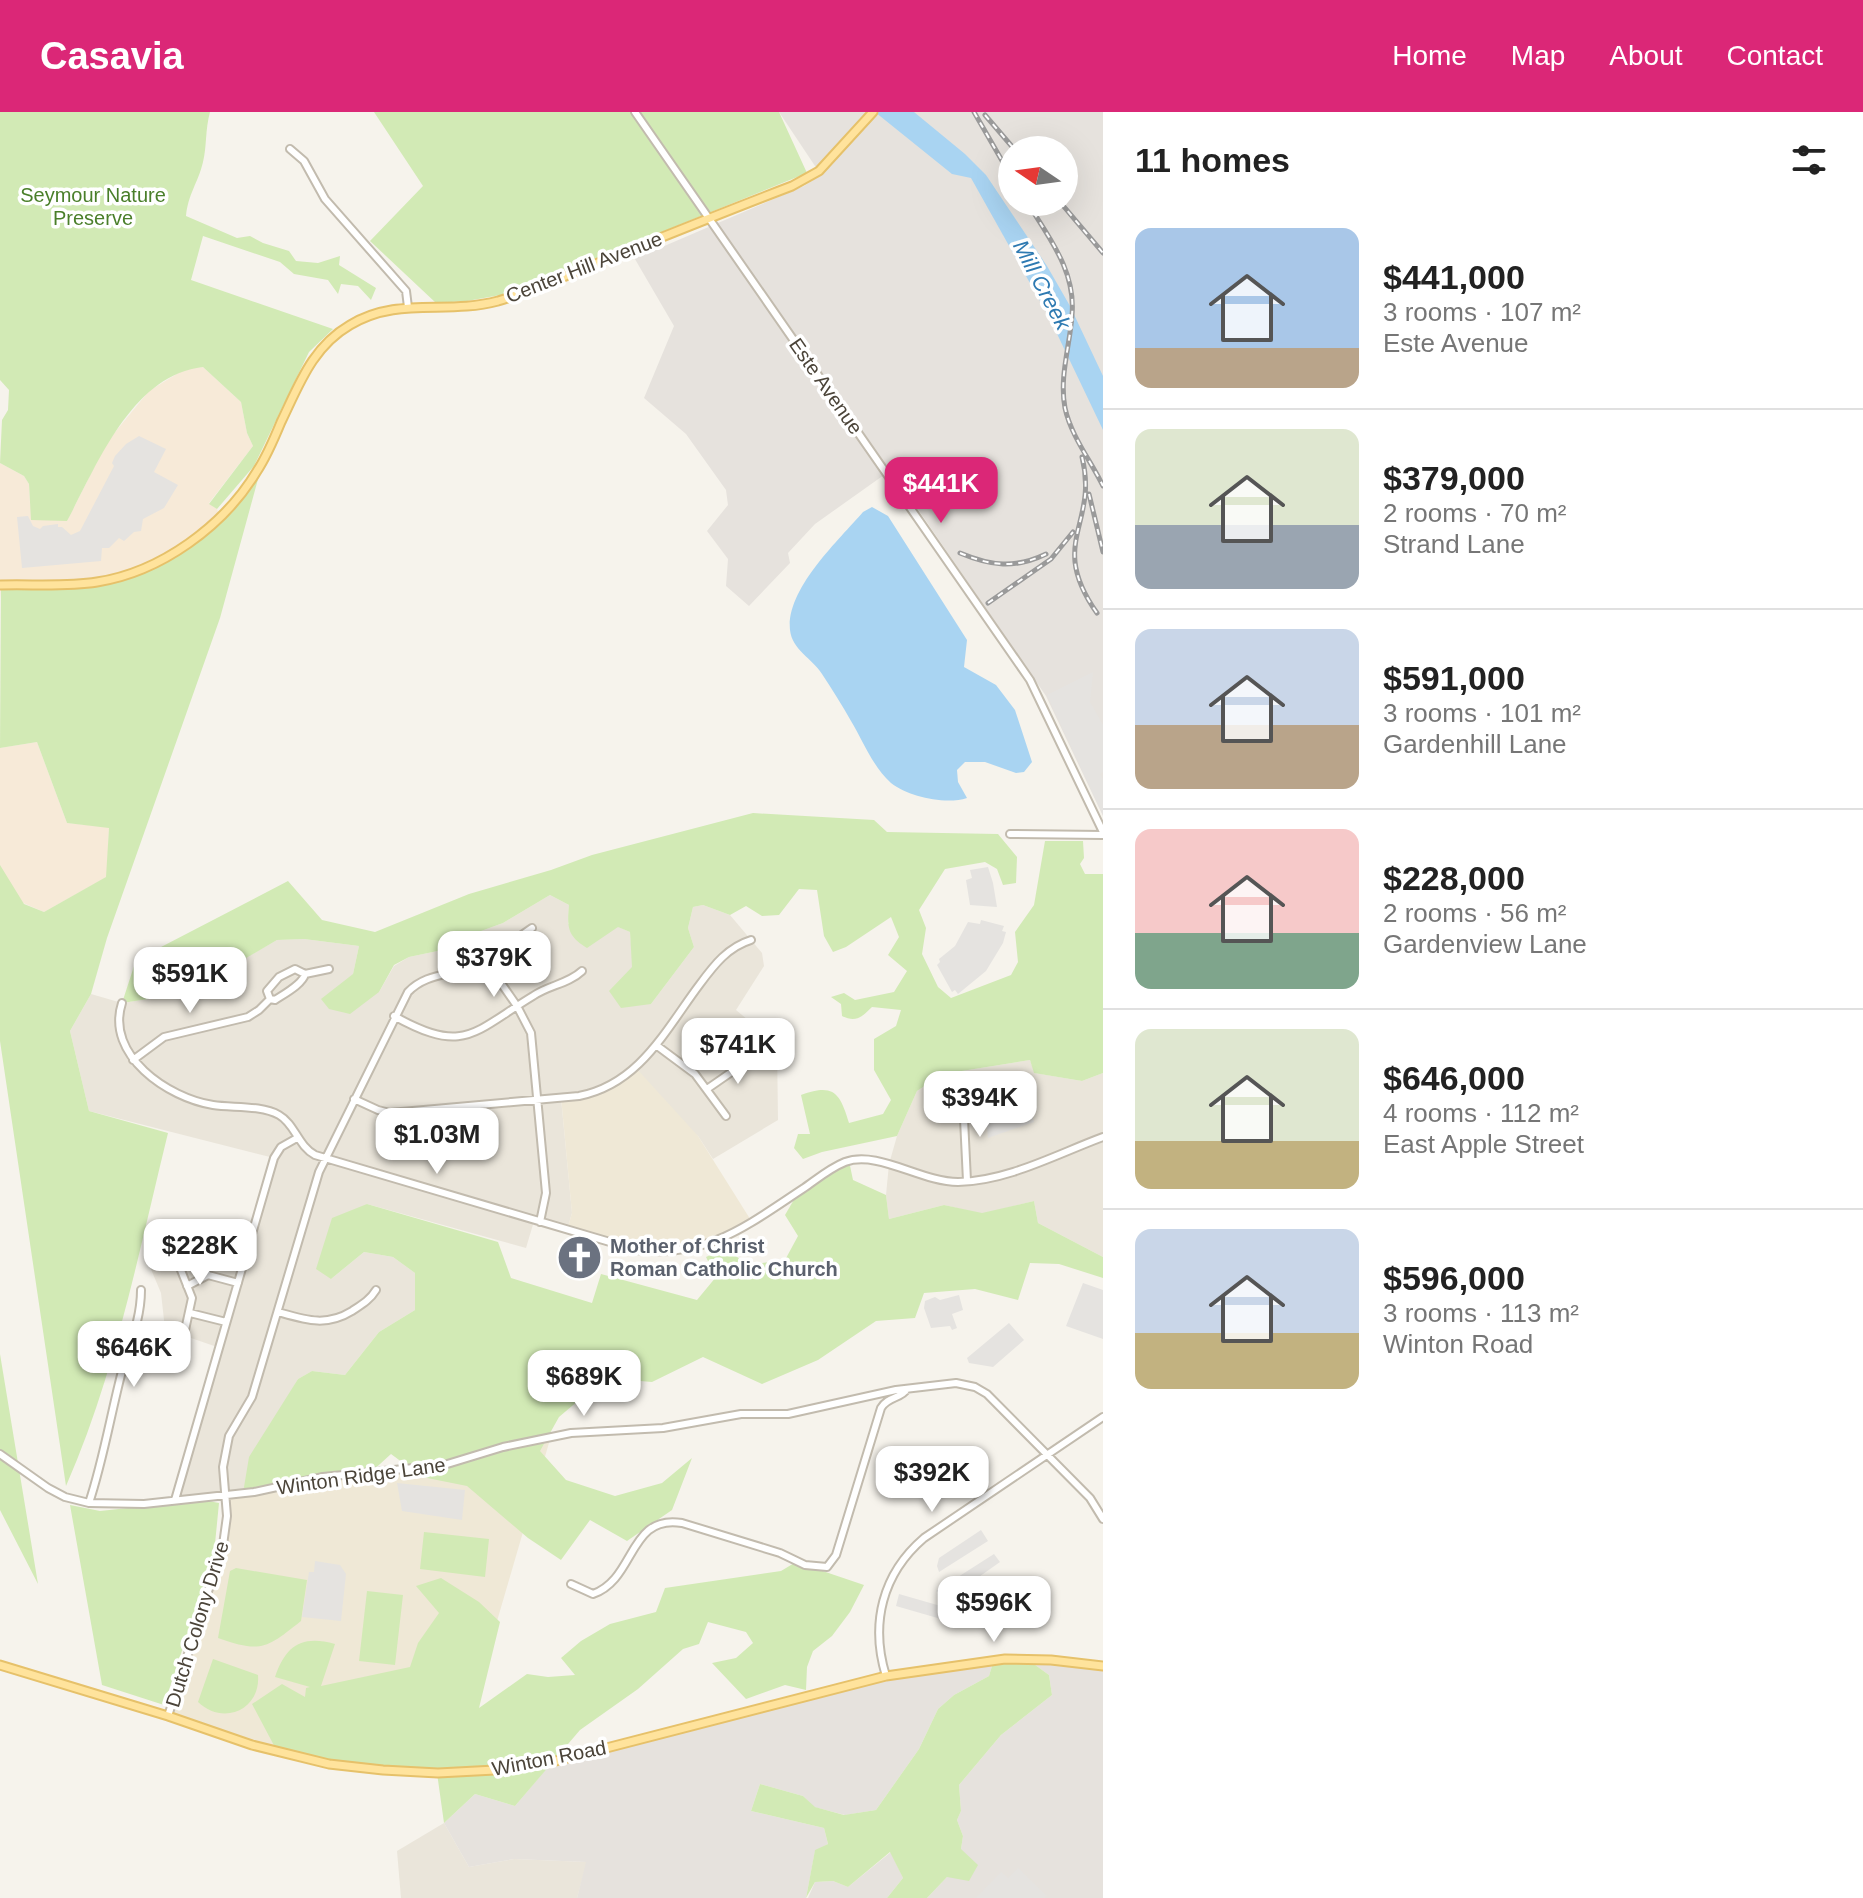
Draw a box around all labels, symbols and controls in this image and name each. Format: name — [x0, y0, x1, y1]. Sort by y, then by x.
text: Casavia — [40, 35, 184, 77]
text: Home — [1392, 40, 1467, 71]
text: Map — [1511, 40, 1565, 71]
text: About — [1609, 40, 1683, 71]
text: Contact — [1727, 40, 1823, 71]
north arrow — [998, 136, 1078, 216]
map controls — [998, 136, 1078, 216]
icon: filters — [1787, 138, 1831, 182]
text: 11 homes — [1135, 141, 1290, 179]
park label: Seymour Nature Preserve — [20, 184, 166, 229]
street label: Center Hill Avenue — [503, 227, 665, 307]
water label: Mill Creek — [1008, 236, 1076, 335]
text: $441,000 — [1383, 258, 1525, 296]
icon: home — [1199, 260, 1295, 356]
text: 3 rooms · 107 m² — [1383, 297, 1581, 327]
text: Este Avenue — [1383, 328, 1529, 358]
street label: Este Avenue — [785, 334, 867, 438]
pin: $441K — [885, 457, 997, 525]
text: $379,000 — [1383, 459, 1525, 497]
icon: home — [1199, 461, 1295, 557]
text: $441K — [903, 468, 979, 498]
text: 2 rooms · 70 m² — [1383, 498, 1567, 528]
text: Strand Lane — [1383, 529, 1525, 559]
text: $591,000 — [1383, 659, 1525, 697]
icon: home — [1199, 661, 1295, 757]
text: 3 rooms · 101 m² — [1383, 698, 1581, 728]
text: Gardenhill Lane — [1383, 729, 1567, 759]
text: $228,000 — [1383, 859, 1525, 897]
icon: home — [1199, 861, 1295, 957]
text: 2 rooms · 56 m² — [1383, 898, 1567, 928]
text: Gardenview Lane — [1383, 929, 1587, 959]
pin: $379K — [438, 931, 550, 999]
text: $379K — [456, 942, 532, 972]
pin: $591K — [134, 947, 246, 1015]
text: $591K — [152, 958, 228, 988]
pin: $741K — [682, 1018, 794, 1086]
text: $741K — [700, 1029, 776, 1059]
text: $646,000 — [1383, 1059, 1525, 1097]
icon: home — [1199, 1061, 1295, 1157]
pin: $394K — [924, 1071, 1036, 1139]
text: $394K — [942, 1082, 1018, 1112]
text: 4 rooms · 112 m² — [1383, 1098, 1579, 1128]
pin: $1.03M — [372, 1108, 502, 1176]
text: $1.03M — [394, 1119, 480, 1149]
text: East Apple Street — [1383, 1129, 1584, 1159]
pin: $228K — [144, 1219, 256, 1287]
text: $228K — [162, 1230, 238, 1260]
church icon: Mother of Christ Roman Catholic Church — [555, 1234, 603, 1282]
place label: Mother of Christ Roman Catholic Church — [610, 1235, 838, 1280]
text: $596,000 — [1383, 1259, 1525, 1297]
icon: home — [1199, 1261, 1295, 1357]
text: 3 rooms · 113 m² — [1383, 1298, 1579, 1328]
pin: $646K — [78, 1321, 190, 1389]
text: Winton Road — [1383, 1329, 1533, 1359]
text: $646K — [96, 1332, 172, 1362]
pin: $689K — [528, 1350, 640, 1418]
text: $689K — [546, 1361, 622, 1391]
pin: $392K — [876, 1446, 988, 1514]
street label: Winton Ridge Lane — [275, 1453, 447, 1499]
text: $392K — [894, 1457, 970, 1487]
street label: Dutch Colony Drive — [161, 1538, 233, 1710]
pin: $596K — [938, 1576, 1050, 1644]
text: $596K — [956, 1587, 1032, 1617]
street label: Winton Road — [490, 1736, 608, 1780]

